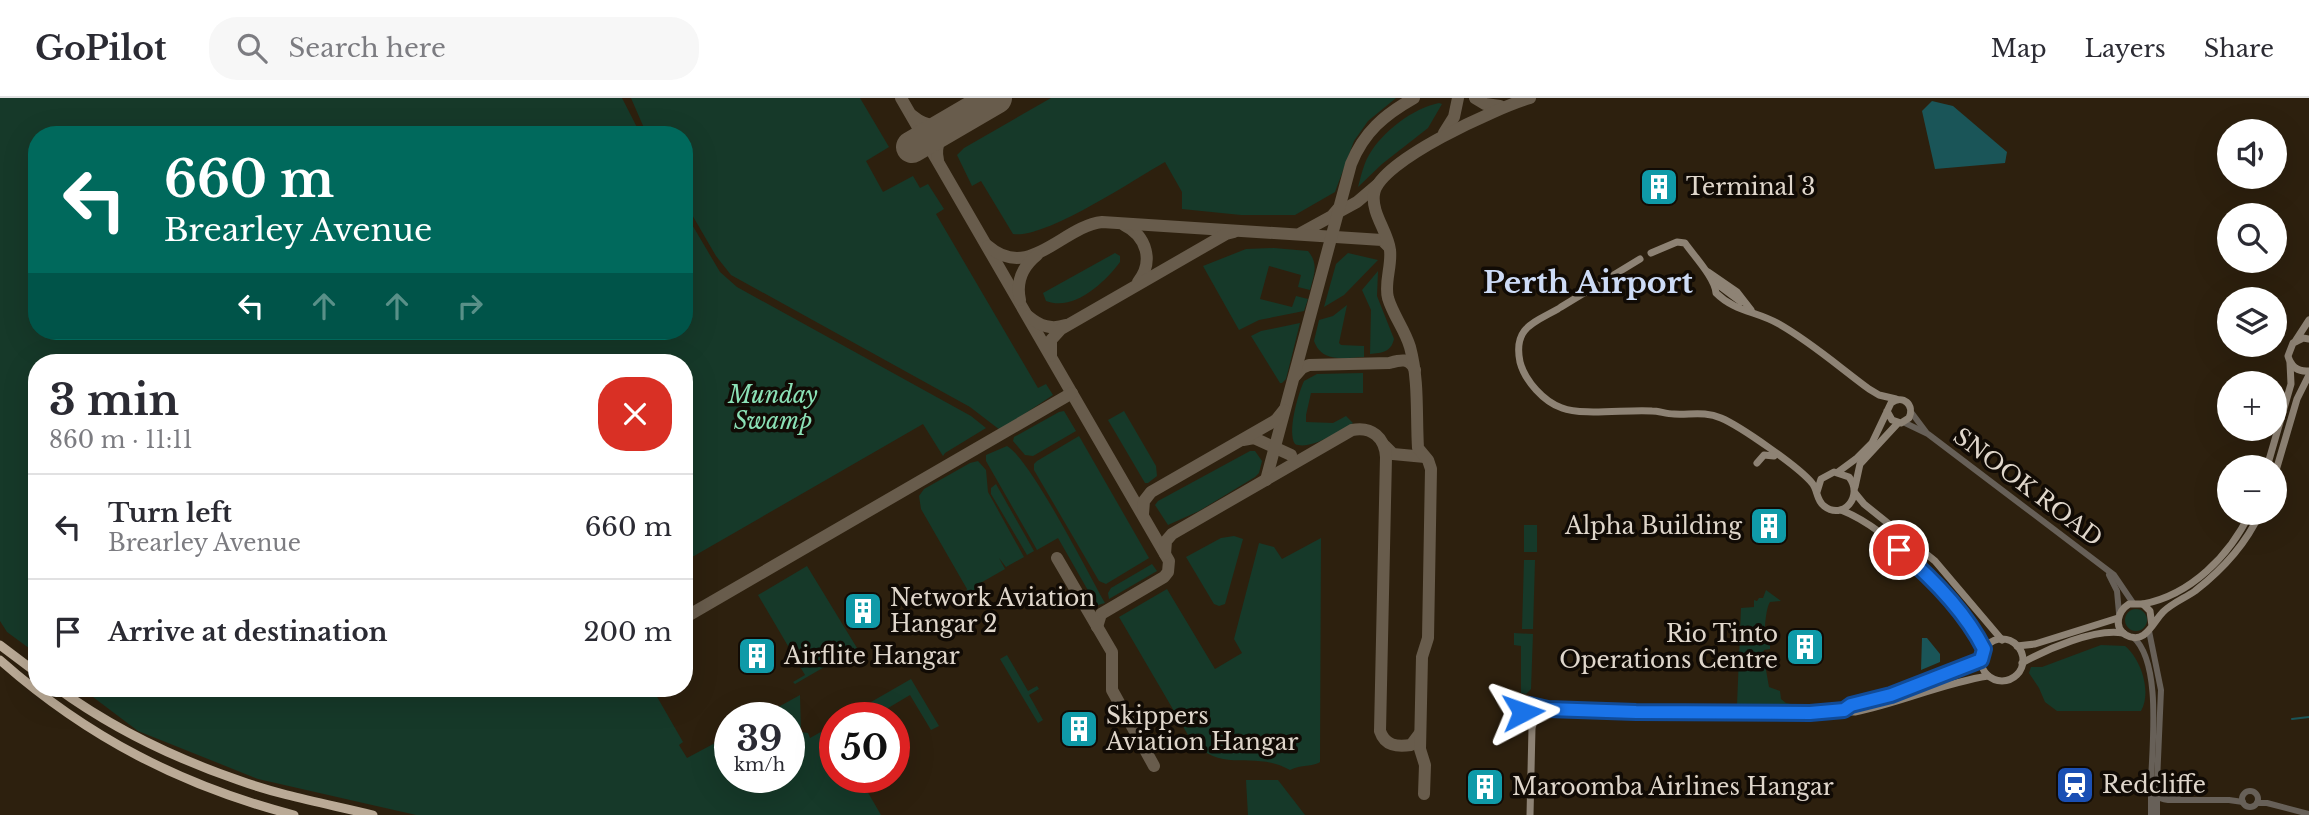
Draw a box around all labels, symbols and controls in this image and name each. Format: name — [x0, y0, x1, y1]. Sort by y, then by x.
search box — [209, 17, 699, 80]
text: GoPilot — [35, 28, 167, 69]
icon: search — [233, 29, 271, 67]
text: Search here — [289, 32, 446, 64]
text: Map — [1991, 34, 2047, 63]
text: Layers — [2085, 34, 2166, 63]
text: Share — [2204, 34, 2274, 63]
map controls — [2217, 119, 2287, 525]
button: sound — [2217, 119, 2287, 189]
text: 660 m — [164, 149, 334, 210]
icon: left — [49, 154, 140, 245]
building icon: Terminal 3 — [1638, 166, 1680, 208]
place label: Terminal 3 — [1686, 173, 1816, 201]
button: search — [2217, 203, 2287, 273]
text: Brearley Avenue — [164, 210, 432, 250]
district label: Perth Airport — [1483, 264, 1694, 301]
icon: left — [232, 287, 270, 325]
icon: ahead — [305, 287, 343, 325]
icon: ahead — [378, 287, 416, 325]
icon: right — [451, 287, 489, 325]
button: layers — [2217, 287, 2287, 357]
button: + — [2217, 371, 2287, 441]
text: 3 min — [49, 374, 179, 426]
button: close — [598, 377, 672, 451]
park label: Munday Swamp — [727, 381, 818, 435]
street label: SNOOK ROAD — [1948, 422, 2108, 552]
text: 860 m · 11:11 — [49, 426, 193, 454]
button: − — [2217, 455, 2287, 525]
text: Turn left — [108, 497, 232, 529]
building icon: Alpha Building — [1748, 505, 1790, 547]
icon: left — [49, 508, 87, 546]
text: 660 m — [585, 511, 672, 543]
place label: Alpha Building — [1564, 512, 1742, 540]
pin — [1869, 520, 1929, 580]
text: Brearley Avenue — [108, 529, 301, 557]
icon: arrive — [1880, 531, 1918, 569]
place label: Network Aviation Hangar 2 — [890, 584, 1095, 638]
building icon: Network Aviation Hangar 2 — [842, 590, 884, 632]
icon: arrive — [49, 613, 87, 651]
text: Arrive at destination — [108, 616, 388, 648]
text: 200 m — [583, 616, 672, 648]
place label: Rio Tinto Operations Centre — [1559, 620, 1778, 674]
building icon: Rio Tinto Operations Centre — [1784, 626, 1826, 668]
building icon: Airflite Hangar — [736, 635, 778, 677]
place label: Airflite Hangar — [783, 642, 960, 670]
position arrow — [1486, 675, 1560, 749]
speed limit sign: 50 — [819, 702, 910, 793]
place label: Skippers Aviation Hangar — [1105, 702, 1298, 756]
building icon: Skippers Aviation Hangar — [1058, 708, 1100, 750]
text: 39 — [737, 717, 782, 760]
text: km/h — [734, 754, 785, 776]
station icon: Redcliffe — [2054, 764, 2096, 806]
building icon: Maroomba Airlines Hangar — [1464, 766, 1506, 808]
place label: Redcliffe — [2102, 771, 2206, 799]
place label: Maroomba Airlines Hangar — [1512, 773, 1834, 801]

